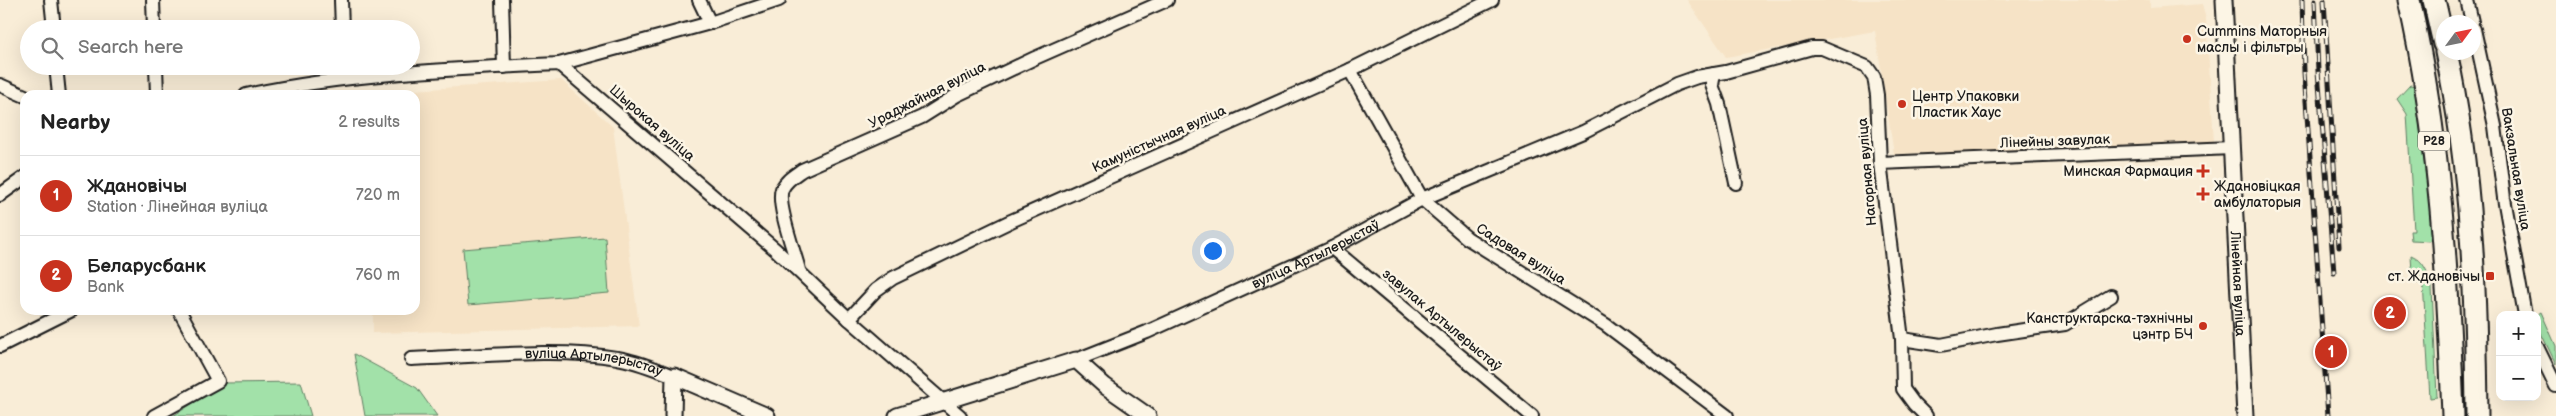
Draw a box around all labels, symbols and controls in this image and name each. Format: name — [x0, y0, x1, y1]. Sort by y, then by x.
north arrow — [2436, 15, 2481, 60]
search box — [20, 20, 420, 75]
place label: Cummins Маторныя маслы і фільтры — [2197, 23, 2327, 56]
marker: Cummins Маторныя маслы і фільтры — [2181, 33, 2193, 45]
icon: search — [38, 34, 66, 62]
text: Search here — [78, 36, 183, 59]
street label: Ураджайная вуліца — [866, 58, 989, 132]
street label: Шырокая вуліца — [606, 81, 699, 165]
place label: Центр Упаковки Пластик Хаус — [1912, 88, 2019, 121]
marker: Центр Упаковки Пластик Хаус — [1896, 98, 1908, 110]
street label: Камуністычная вуліца — [1090, 102, 1229, 176]
street label: Вакзальная вуліца — [2498, 106, 2534, 232]
text: Nearby — [40, 110, 110, 135]
text: 2 results — [338, 113, 400, 132]
street label: Нагорная вуліца — [1854, 117, 1880, 227]
street label: Лінейны завулак — [1999, 131, 2111, 151]
road number: Р28 — [2418, 132, 2450, 150]
place label: Минская Фармация — [2063, 163, 2193, 180]
marker: Минская Фармация — [2197, 165, 2209, 177]
text: Ждановічы — [87, 175, 187, 198]
place label: Ждановіцкая амбулаторыя — [2214, 178, 2301, 211]
text: 1 — [53, 186, 59, 205]
text: 720 m — [356, 186, 400, 205]
marker: Ждановіцкая амбулаторыя — [2196, 187, 2210, 201]
text: Station · Лінейная вуліца — [87, 198, 268, 217]
street label: вуліца Артылерыстаў — [1249, 215, 1383, 292]
street label: Садовая вуліца — [1473, 220, 1570, 289]
street label: Лінейная вуліца — [2227, 229, 2250, 338]
your location — [1200, 238, 1226, 264]
text: Беларусбанк — [87, 255, 206, 278]
street label: завулак Артылерыстаў — [1379, 265, 1506, 375]
text: 2 — [51, 266, 61, 285]
text: 760 m — [355, 266, 400, 285]
place label: ст. Ждановічы — [2388, 268, 2480, 285]
marker: ст. Ждановічы — [2484, 270, 2496, 282]
text: Bank — [87, 278, 124, 297]
pin: 2 — [2374, 294, 2406, 332]
place label: Канструктарска-тэхнічны цэнтр БЧ — [2026, 310, 2193, 343]
map controls — [2496, 311, 2541, 401]
button: + — [2496, 311, 2541, 356]
marker: Канструктарска-тэхнічны цэнтр БЧ — [2197, 320, 2209, 332]
pin: 1 — [2315, 333, 2347, 371]
street label: вуліца Артылерыстаў — [525, 344, 666, 380]
button: − — [2496, 356, 2541, 401]

